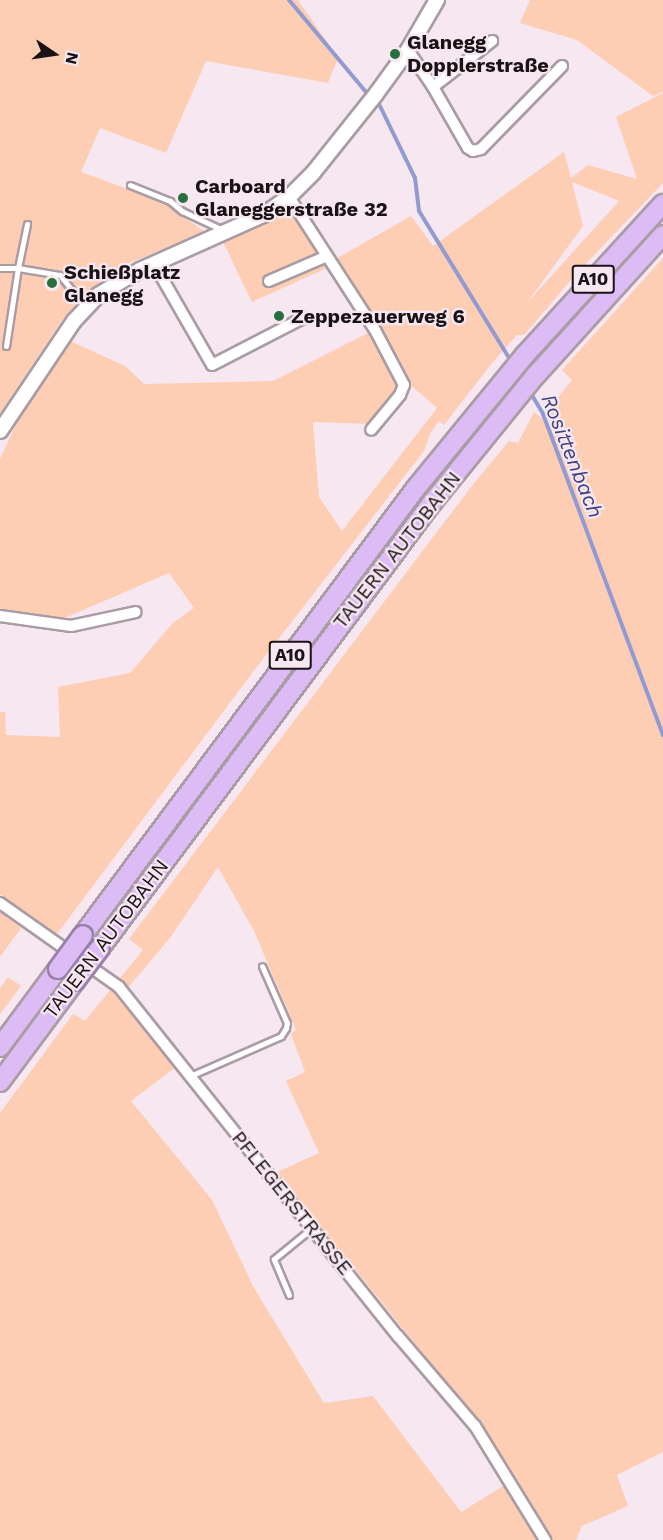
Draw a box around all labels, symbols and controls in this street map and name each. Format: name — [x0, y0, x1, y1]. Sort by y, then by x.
north arrow — [24, 24, 84, 84]
place label: Glanegg Dopplerstraße — [407, 30, 549, 77]
marker: Glanegg Dopplerstraße — [388, 47, 402, 61]
text: N — [61, 50, 83, 66]
place label: Carboard Glaneggerstraße 32 — [195, 174, 388, 221]
marker: Carboard Glaneggerstraße 32 — [176, 191, 190, 205]
place label: Schießplatz Glanegg — [64, 260, 180, 307]
road number: A10 — [570, 264, 616, 294]
marker: Schießplatz Glanegg — [45, 276, 59, 290]
place label: Zeppezauerweg 6 — [291, 304, 465, 328]
marker: Zeppezauerweg 6 — [272, 309, 286, 323]
water label: Rosittenbach — [536, 390, 608, 522]
street label: TAUERN AUTOBAHN — [328, 466, 466, 634]
road number: A10 — [268, 640, 312, 670]
street label: TAUERN AUTOBAHN — [38, 854, 174, 1024]
street label: PFLEGERSTRASSE — [227, 1126, 357, 1280]

